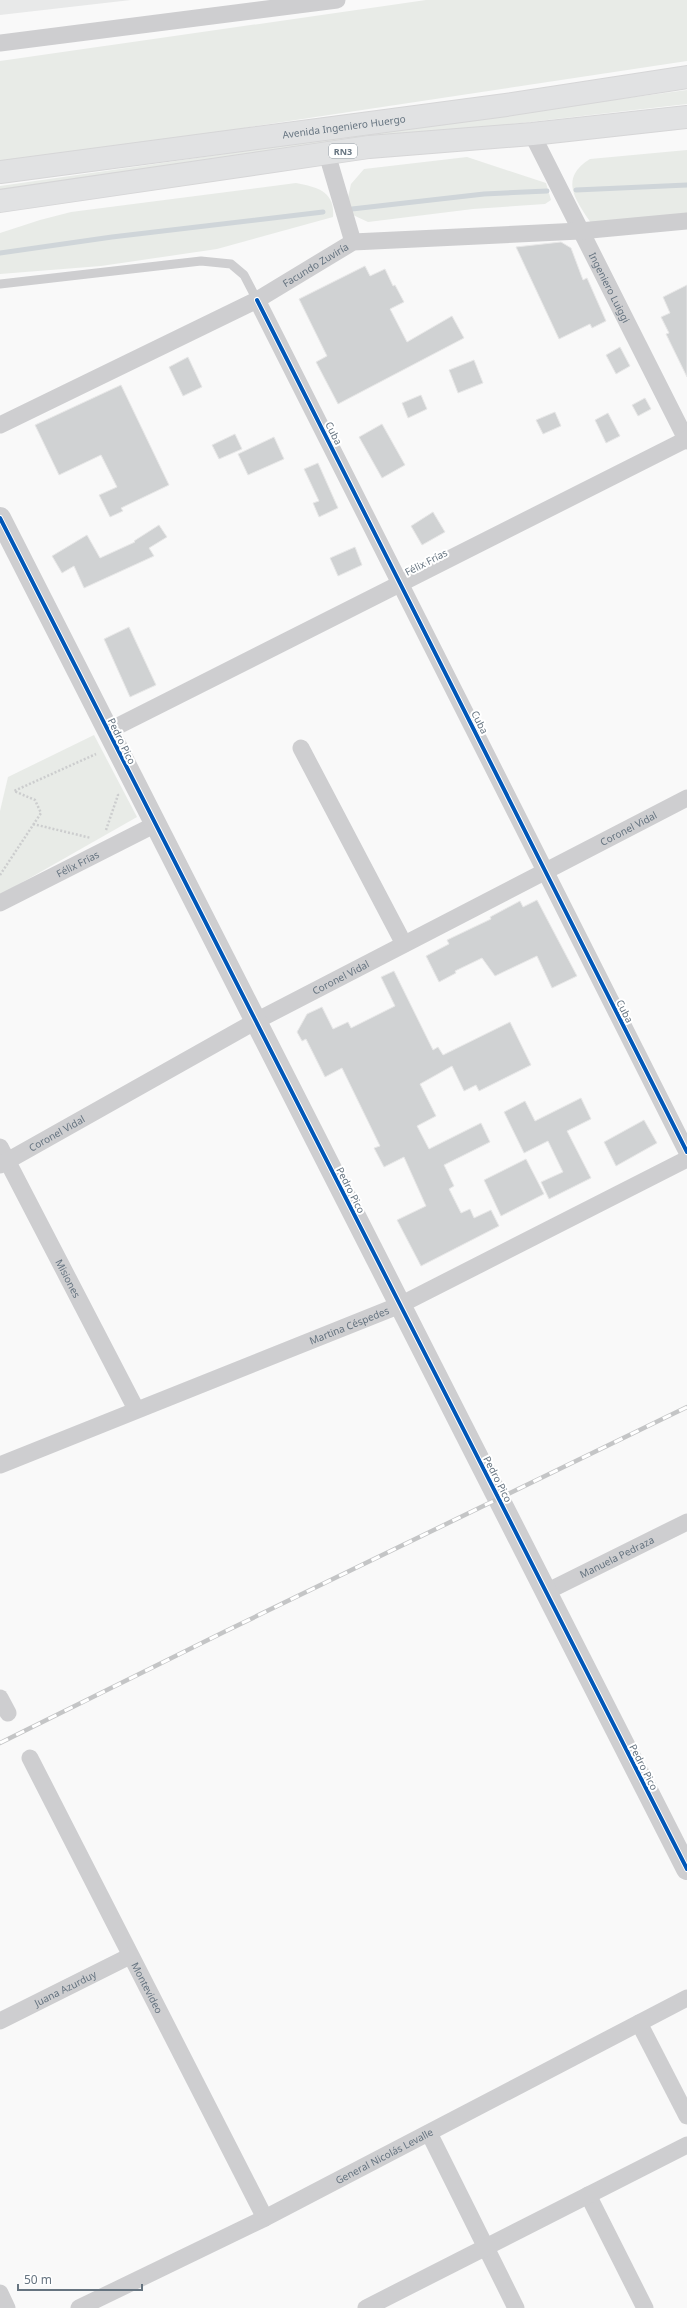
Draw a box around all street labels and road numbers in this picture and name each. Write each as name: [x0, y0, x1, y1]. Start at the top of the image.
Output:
street label: Avenida Ingeniero Huergo: [282, 111, 406, 142]
road number: RN3: [329, 144, 357, 158]
street label: Facundo Zuviría: [280, 239, 351, 290]
street label: Ingeniero Luiggi: [586, 250, 633, 325]
street label: Cuba: [322, 419, 346, 447]
street label: Félix Frías: [402, 545, 450, 579]
street label: Cuba: [468, 708, 492, 736]
street label: Pedro Pico: [105, 716, 139, 766]
street label: Coronel Vidal: [597, 808, 659, 849]
street label: Félix Frías: [54, 847, 102, 880]
street label: Coronel Vidal: [310, 957, 372, 998]
street label: Cuba: [613, 997, 637, 1025]
street label: Coronel Vidal: [26, 1112, 87, 1155]
street label: Pedro Pico: [333, 1165, 369, 1215]
street label: Misiones: [52, 1257, 84, 1300]
street label: Martina Céspedes: [307, 1303, 391, 1348]
street label: Pedro Pico: [480, 1454, 516, 1504]
street label: Manuela Pedraza: [577, 1533, 656, 1581]
street label: Pedro Pico: [626, 1742, 662, 1792]
street label: Montevideo: [128, 1960, 166, 2016]
street label: Juana Azurduy: [31, 1967, 99, 2010]
street label: General Nicolás Levalle: [333, 2124, 436, 2187]

